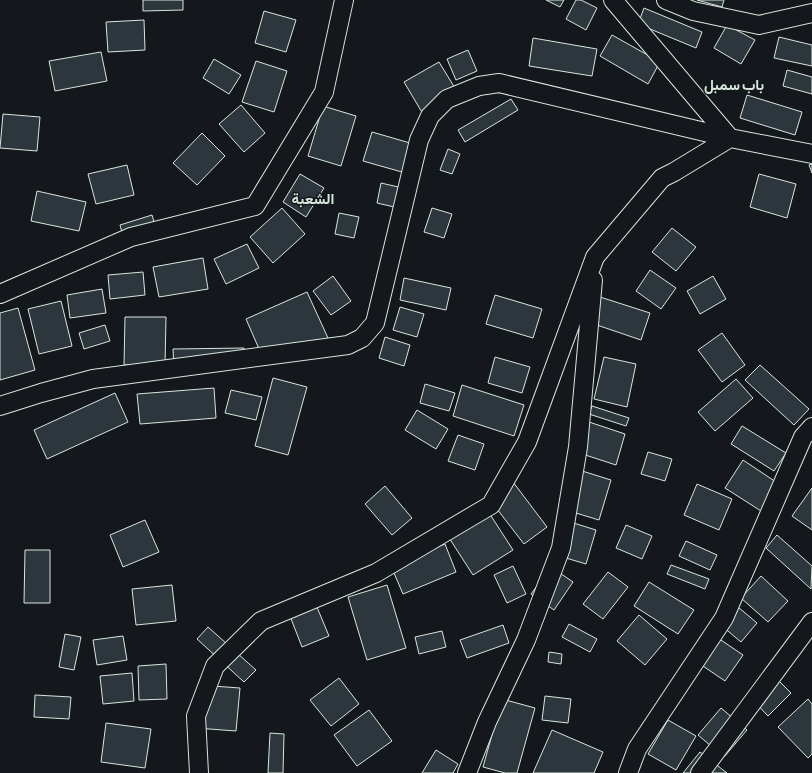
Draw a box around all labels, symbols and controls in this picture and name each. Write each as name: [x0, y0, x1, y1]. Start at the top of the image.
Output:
district label: باب سمبل: [704, 76, 764, 94]
district label: الشعبة: [292, 190, 334, 208]

